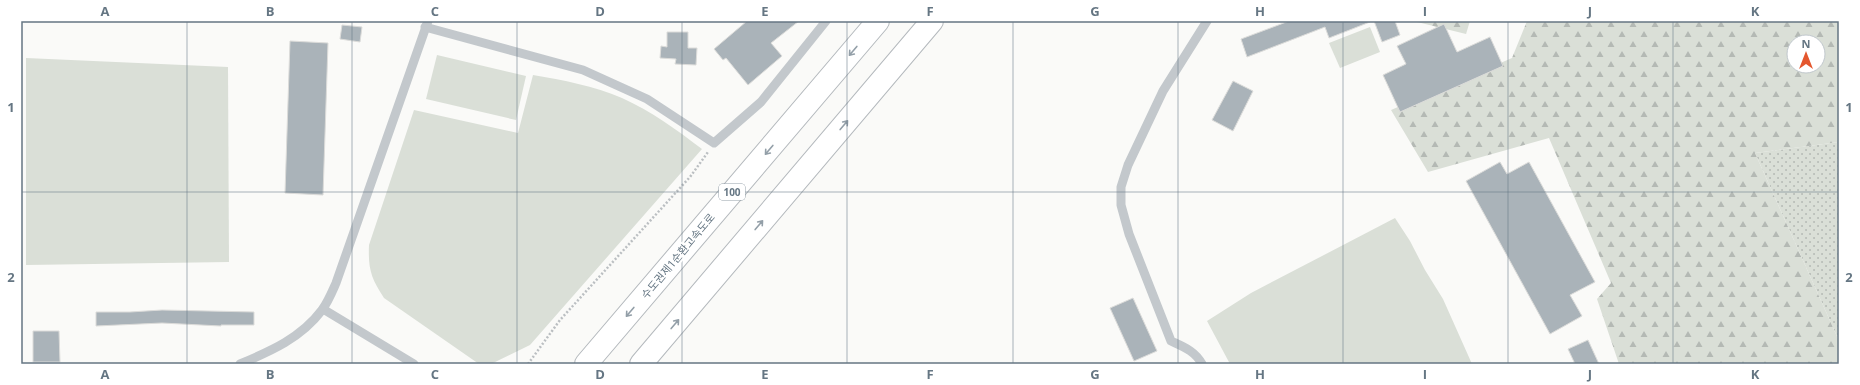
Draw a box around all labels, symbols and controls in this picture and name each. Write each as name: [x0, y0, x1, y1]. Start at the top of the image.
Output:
text: A: [101, 2, 110, 20]
text: B: [266, 2, 275, 20]
text: C: [431, 2, 439, 20]
text: D: [595, 2, 605, 20]
text: E: [761, 2, 769, 20]
text: F: [926, 2, 934, 20]
text: G: [1090, 2, 1100, 20]
text: H: [1255, 2, 1265, 20]
text: I: [1423, 2, 1427, 20]
text: J: [1587, 2, 1592, 20]
text: K: [1751, 2, 1760, 20]
north arrow: [1786, 34, 1826, 74]
text: N: [1802, 36, 1810, 51]
one-way arrow: [849, 45, 858, 55]
text: 1: [7, 98, 15, 116]
text: 1: [1845, 98, 1853, 116]
one-way arrow: [839, 120, 848, 131]
one-way arrow: [764, 144, 773, 155]
road number: 100: [719, 184, 745, 200]
street label: 수도권제1순환고속도로: [637, 210, 718, 302]
one-way arrow: [755, 219, 764, 230]
text: 2: [7, 268, 15, 286]
text: 2: [1845, 268, 1853, 286]
one-way arrow: [625, 307, 634, 318]
one-way arrow: [671, 318, 680, 329]
text: A: [101, 365, 110, 383]
text: B: [266, 365, 275, 383]
text: C: [431, 365, 439, 383]
text: D: [595, 365, 605, 383]
text: E: [761, 365, 769, 383]
text: F: [926, 365, 934, 383]
text: G: [1090, 365, 1100, 383]
text: H: [1255, 365, 1265, 383]
text: I: [1423, 365, 1427, 383]
text: J: [1587, 365, 1592, 383]
text: K: [1751, 365, 1760, 383]

